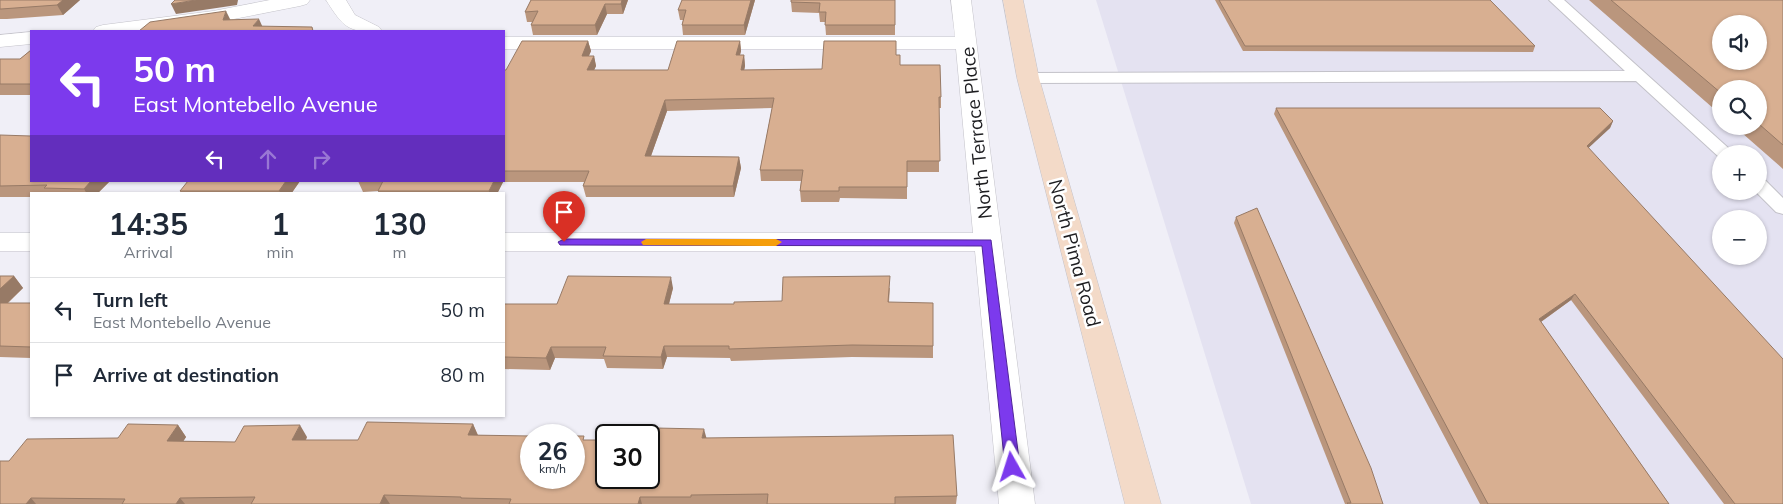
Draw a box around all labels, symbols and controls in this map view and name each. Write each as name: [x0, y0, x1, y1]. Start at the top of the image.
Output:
map controls: [1712, 15, 1767, 265]
button: sound: [1712, 15, 1767, 70]
street label: North Terrace Place: [955, 46, 997, 220]
text: 50 m: [133, 47, 216, 91]
icon: left: [50, 50, 115, 115]
button: search: [1712, 80, 1767, 135]
text: East Montebello Avenue: [133, 90, 378, 118]
icon: left: [201, 145, 229, 173]
icon: ahead: [254, 145, 282, 173]
icon: right: [307, 145, 335, 173]
button: +: [1712, 145, 1767, 200]
street label: North Pima Road: [1044, 177, 1106, 329]
pin: [543, 191, 585, 242]
icon: arrive: [550, 198, 578, 226]
text: 14:35: [109, 205, 188, 243]
text: 1: [271, 205, 289, 243]
text: 130: [372, 205, 426, 243]
button: −: [1712, 210, 1767, 265]
text: Arrival: [124, 242, 173, 262]
text: min: [267, 242, 294, 262]
text: m: [392, 242, 406, 262]
text: Turn left: [93, 288, 168, 312]
icon: left: [50, 296, 78, 324]
text: 50 m: [441, 298, 485, 322]
text: East Montebello Avenue: [93, 312, 271, 332]
icon: arrive: [50, 361, 78, 389]
text: Arrive at destination: [93, 363, 279, 387]
text: 80 m: [441, 363, 485, 387]
speed limit sign: 30: [595, 424, 660, 489]
text: 26: [537, 435, 568, 466]
position arrow: [985, 440, 1037, 492]
text: km/h: [539, 461, 566, 476]

